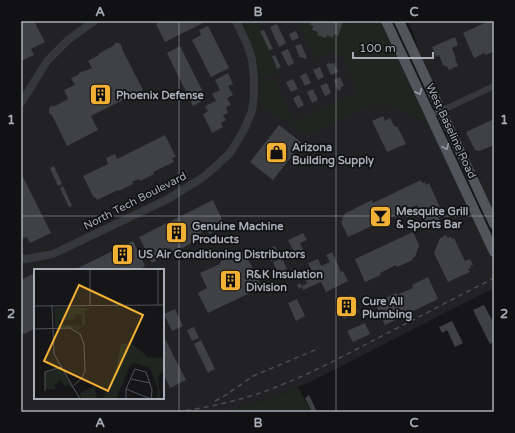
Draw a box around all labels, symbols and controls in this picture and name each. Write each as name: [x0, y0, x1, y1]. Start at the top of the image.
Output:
text: A: [95, 4, 105, 20]
text: B: [253, 4, 263, 20]
text: C: [409, 4, 419, 20]
scale bar: [353, 34, 433, 60]
text: 100 m: [359, 41, 396, 55]
street label: West Baseline Road: [423, 81, 479, 181]
building icon: Phoenix Defense: [87, 82, 113, 108]
one-way arrow: [414, 87, 422, 95]
place label: Phoenix Defense: [116, 89, 205, 102]
text: 1: [7, 112, 15, 128]
text: 1: [500, 112, 508, 128]
shop icon: Arizona Building Supply: [263, 140, 289, 166]
place label: Arizona Building Supply: [292, 141, 374, 168]
one-way arrow: [441, 143, 449, 151]
street label: North Tech Boulevard: [81, 169, 189, 233]
bar icon: Mesquite Grill & Sports Bar: [368, 204, 394, 230]
place label: Mesquite Grill & Sports Bar: [396, 205, 469, 232]
building icon: Genuine Machine Products: [163, 219, 189, 245]
place label: Genuine Machine Products: [192, 220, 284, 246]
building icon: US Air Conditioning Distributors: [110, 241, 136, 267]
place label: US Air Conditioning Distributors: [138, 248, 306, 262]
building icon: R&K Insulation Division: [218, 267, 244, 293]
place label: R&K Insulation Division: [246, 268, 323, 294]
inset map: [34, 269, 164, 399]
building icon: Cure All Plumbing: [334, 294, 360, 320]
place label: Cure All Plumbing: [362, 295, 412, 322]
text: 2: [7, 306, 15, 322]
text: 2: [500, 306, 508, 322]
text: A: [95, 415, 105, 431]
text: B: [253, 415, 263, 431]
text: C: [409, 415, 419, 431]

